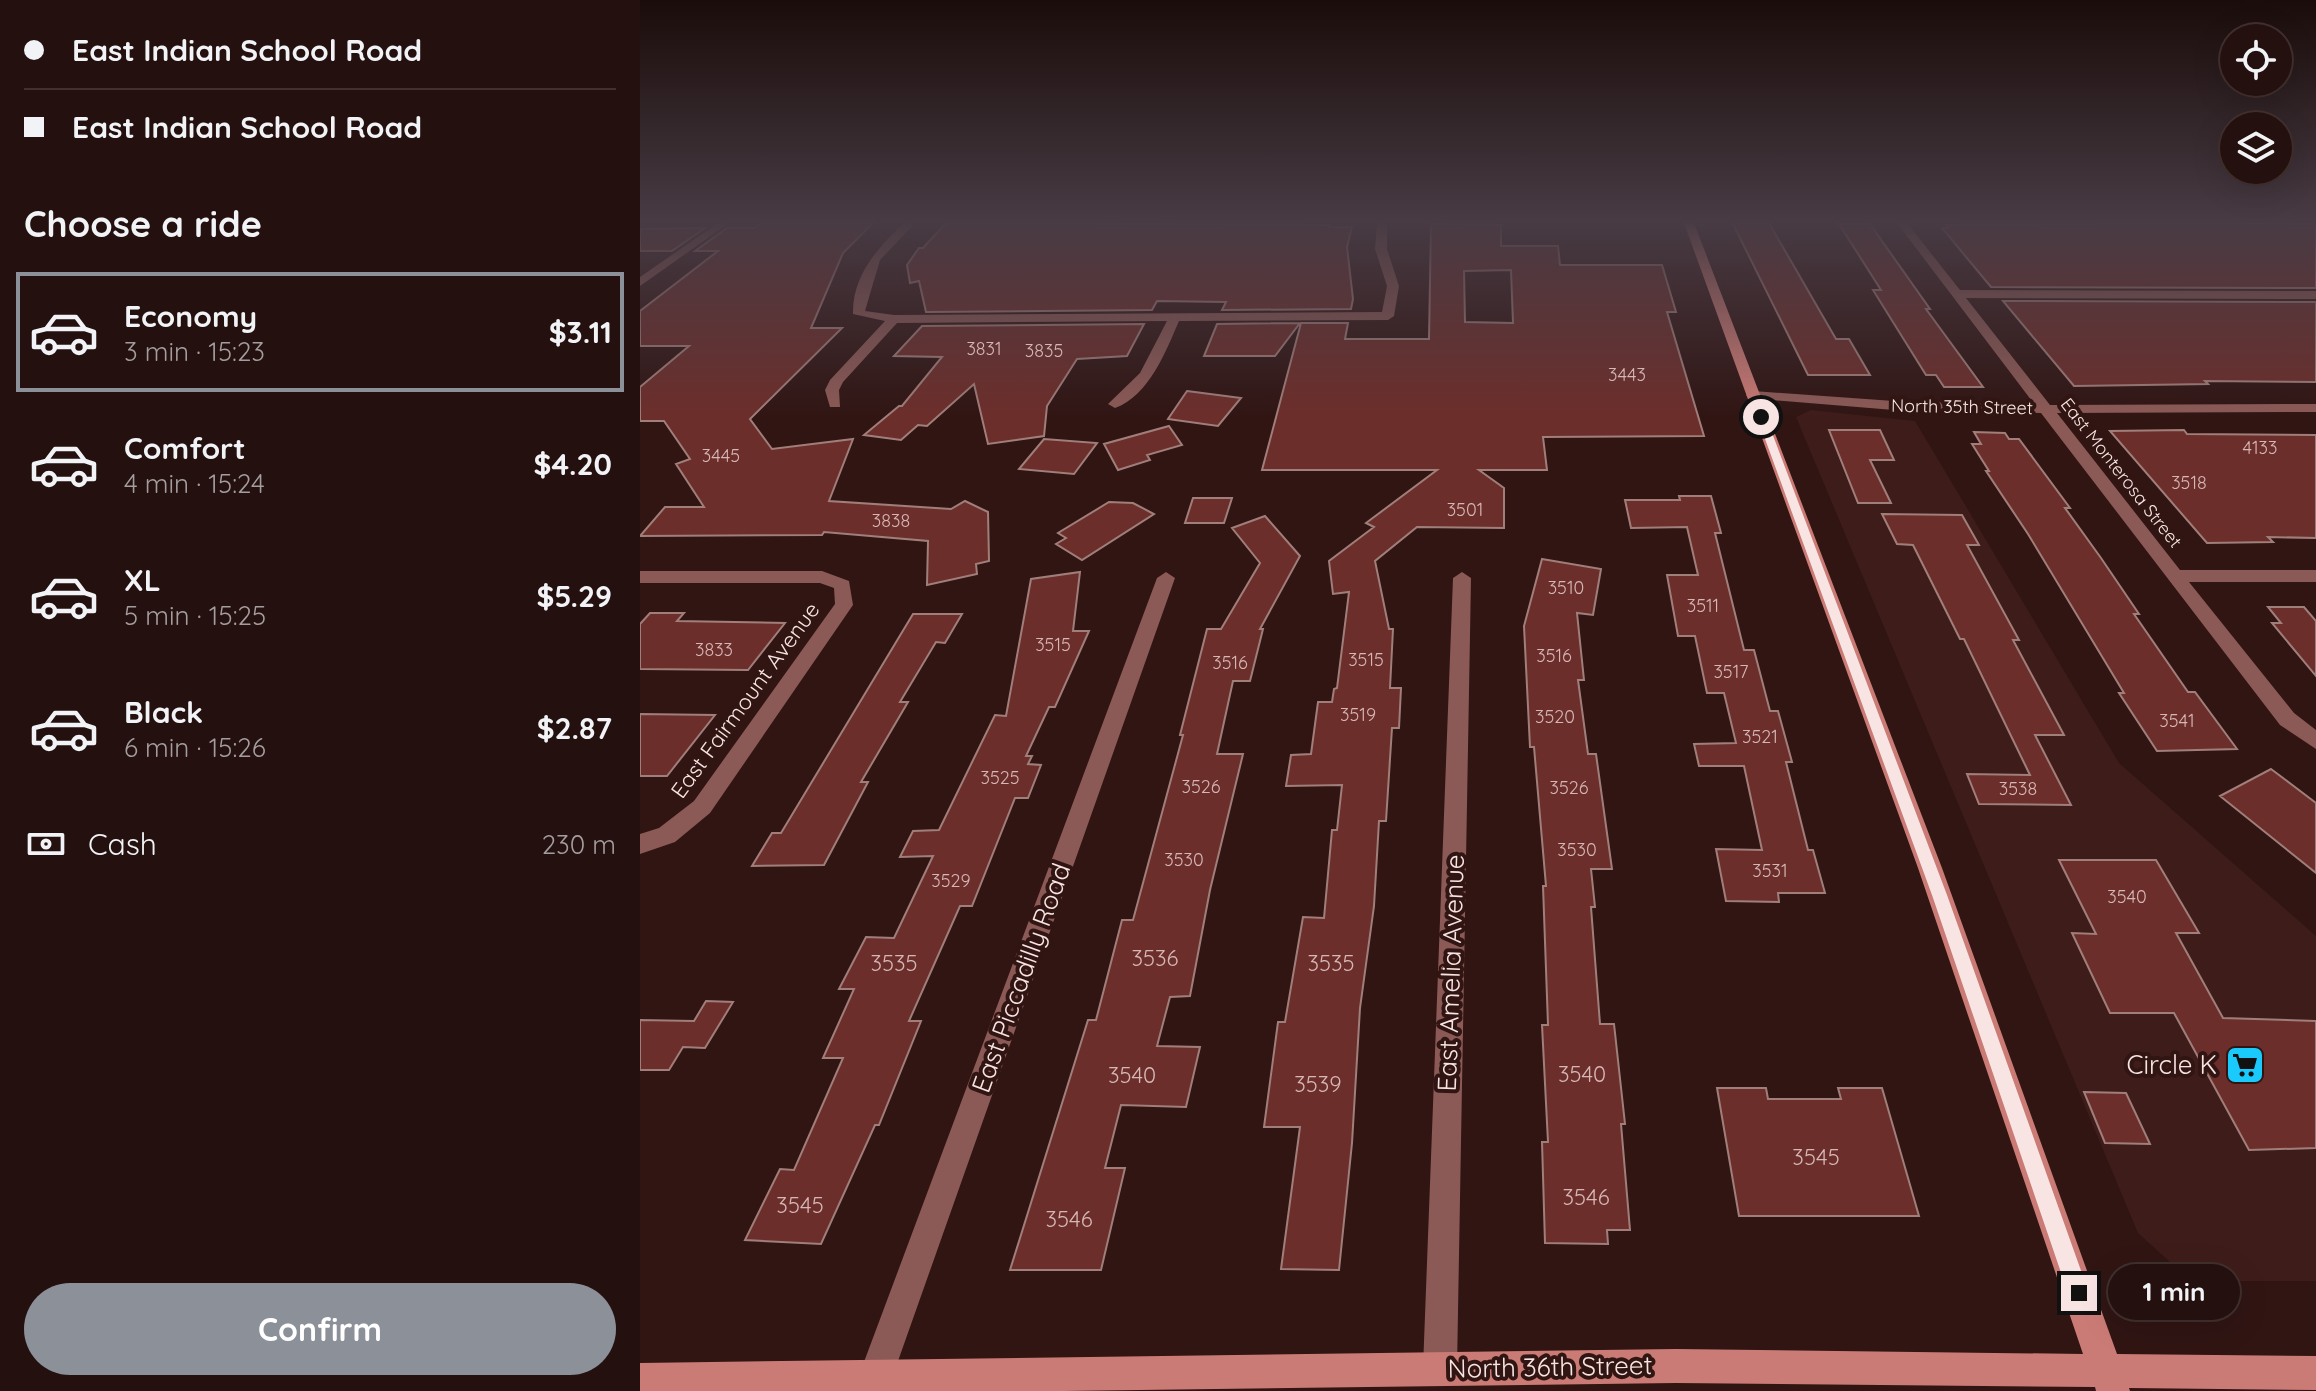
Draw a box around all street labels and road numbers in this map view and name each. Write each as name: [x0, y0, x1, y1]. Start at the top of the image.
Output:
street label: East Monterosa Street: [2056, 393, 2187, 552]
street label: North 35th Street: [1891, 394, 2033, 419]
street label: East Fairmount Avenue: [664, 597, 826, 803]
street label: East Amelia Avenue: [1430, 854, 1471, 1092]
street label: East Piccadilly Road: [964, 859, 1077, 1097]
street label: North 36th Street: [1447, 1348, 1653, 1385]

